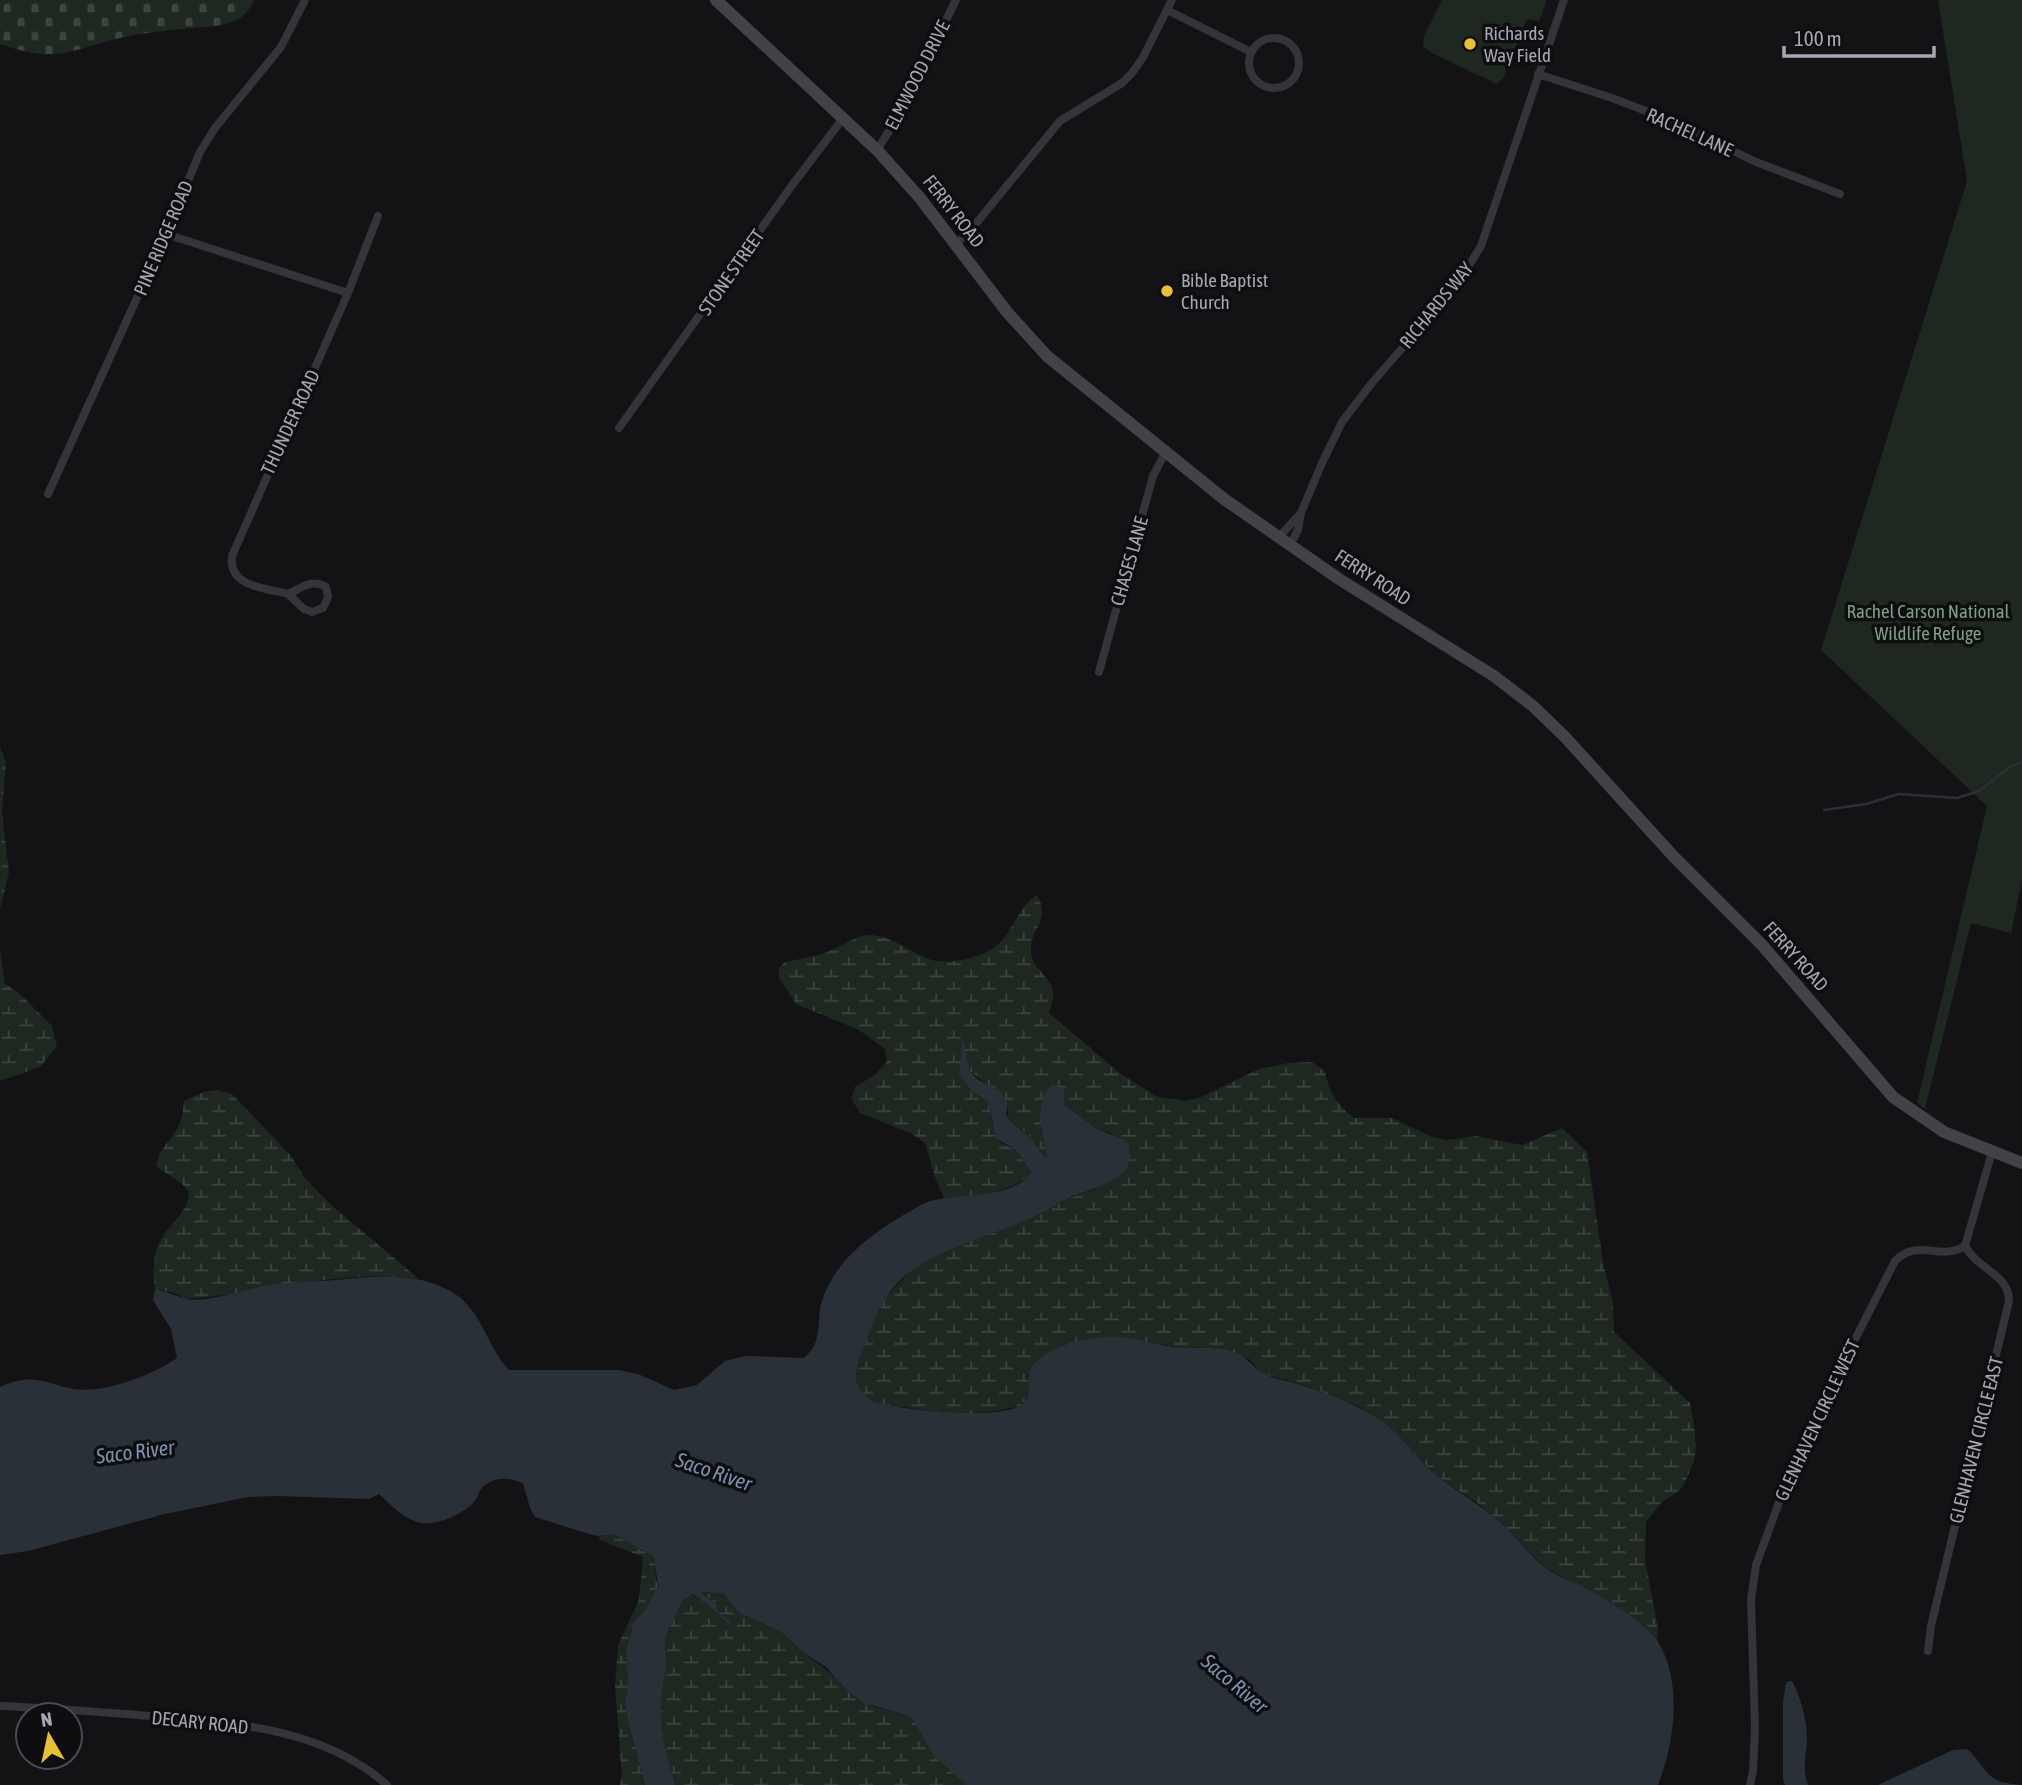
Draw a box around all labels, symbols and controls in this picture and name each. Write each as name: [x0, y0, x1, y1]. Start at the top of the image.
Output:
scale bar: [1784, 14, 1934, 58]
street label: ELMWOOD DRIVE: [880, 17, 954, 133]
place label: Richards Way Field: [1484, 22, 1551, 66]
text: 100 m: [1794, 26, 1842, 50]
marker: Richards Way Field: [1462, 36, 1478, 52]
street label: RACHEL LANE: [1643, 103, 1737, 161]
street label: FERRY ROAD: [919, 170, 989, 252]
street label: PINE RIDGE ROAD: [129, 177, 197, 299]
street label: STONE STREET: [694, 224, 769, 319]
street label: RICHARDS WAY: [1395, 257, 1478, 352]
place label: Bible Baptist Church: [1181, 269, 1268, 313]
marker: Bible Baptist Church: [1159, 283, 1175, 299]
street label: THUNDER ROAD: [256, 366, 324, 478]
street label: CHASES LANE: [1106, 514, 1152, 608]
street label: FERRY ROAD: [1331, 544, 1415, 610]
park label: Rachel Carson National Wildlife Refuge: [1846, 600, 2010, 644]
street label: FERRY ROAD: [1759, 917, 1833, 995]
street label: GLENHAVEN CIRCLE WEST: [1770, 1335, 1864, 1504]
street label: GLENHAVEN CIRCLE EAST: [1945, 1354, 2008, 1526]
water label: Saco River: [94, 1434, 176, 1468]
water label: Saco River: [672, 1447, 756, 1495]
water label: Saco River: [1196, 1648, 1273, 1718]
north arrow: [14, 1701, 84, 1771]
street label: DECARY ROAD: [150, 1706, 250, 1738]
text: N: [39, 1707, 54, 1731]

